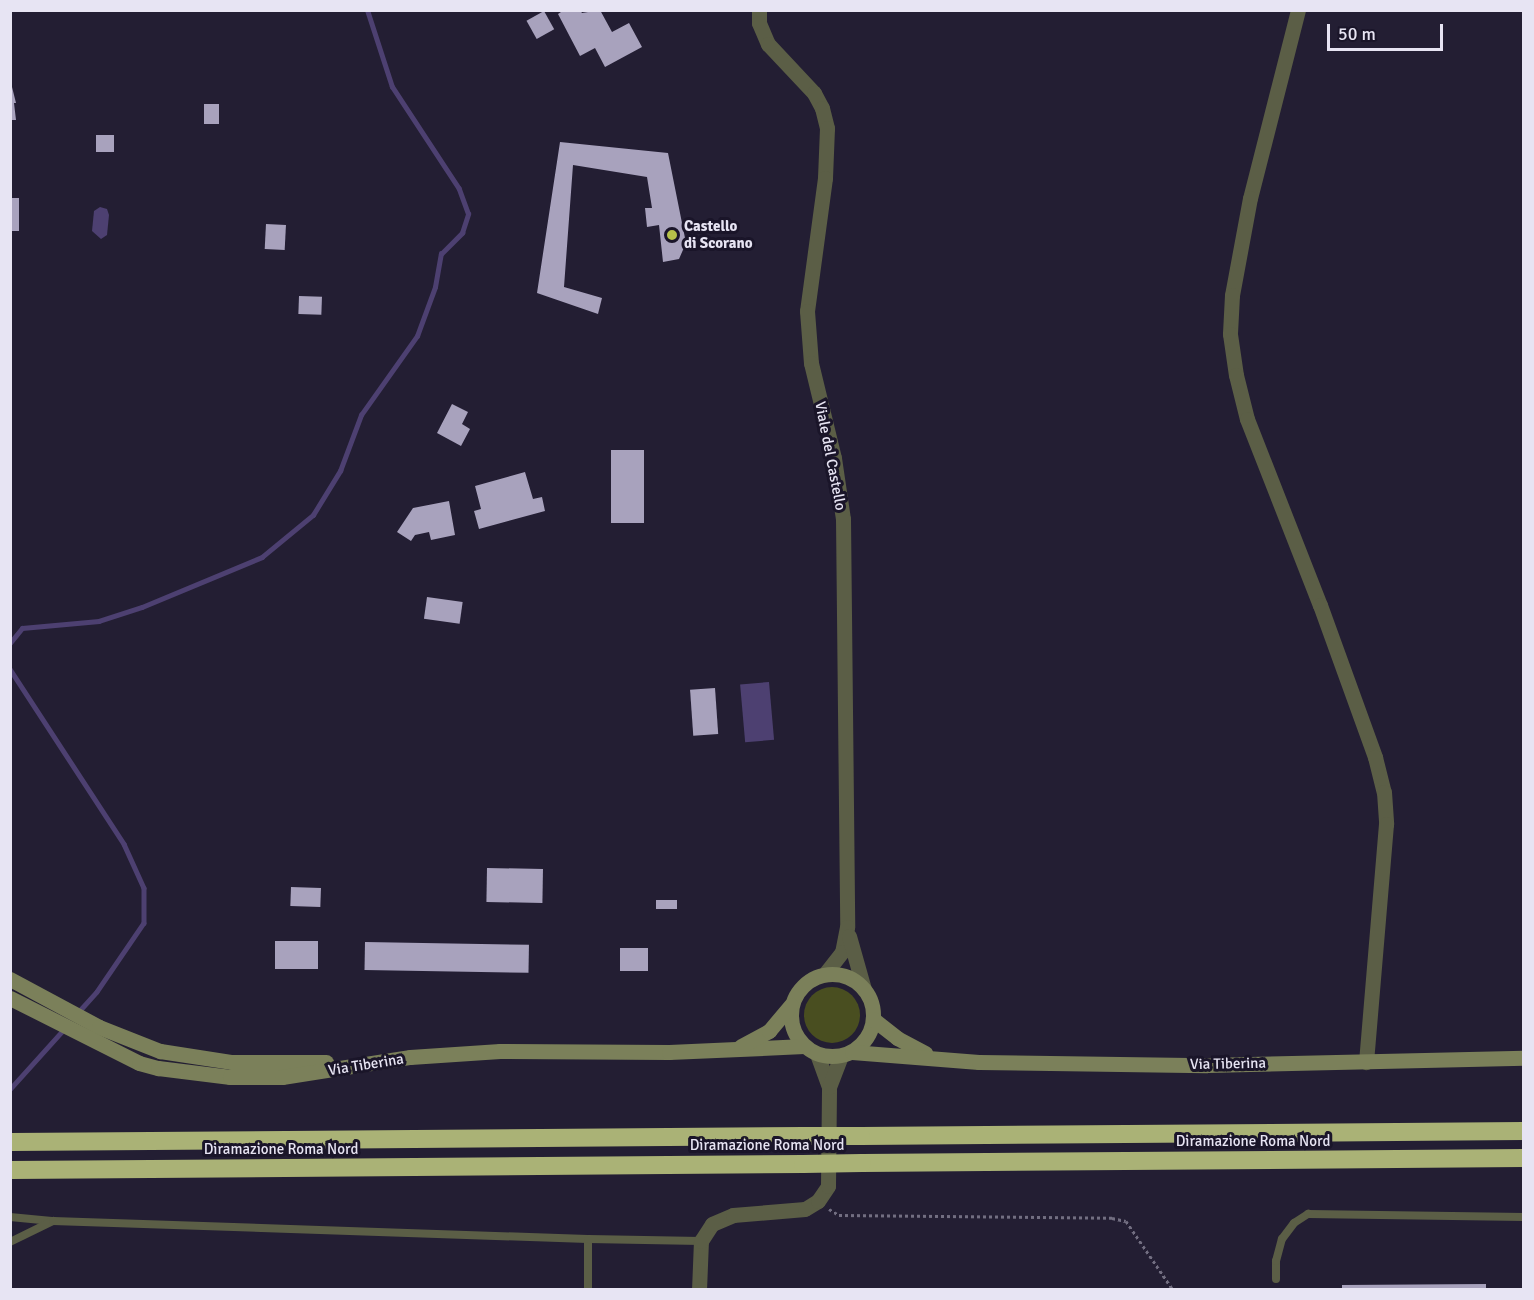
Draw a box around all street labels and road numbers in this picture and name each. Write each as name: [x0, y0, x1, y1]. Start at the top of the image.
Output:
street label: Viale del Castello: [811, 400, 849, 512]
street label: Via Tiberina: [327, 1050, 405, 1080]
street label: Via Tiberina: [1190, 1054, 1266, 1074]
street label: Diramazione Roma Nord: [1176, 1133, 1330, 1151]
street label: Diramazione Roma Nord: [690, 1137, 844, 1155]
street label: Diramazione Roma Nord: [204, 1141, 358, 1159]

